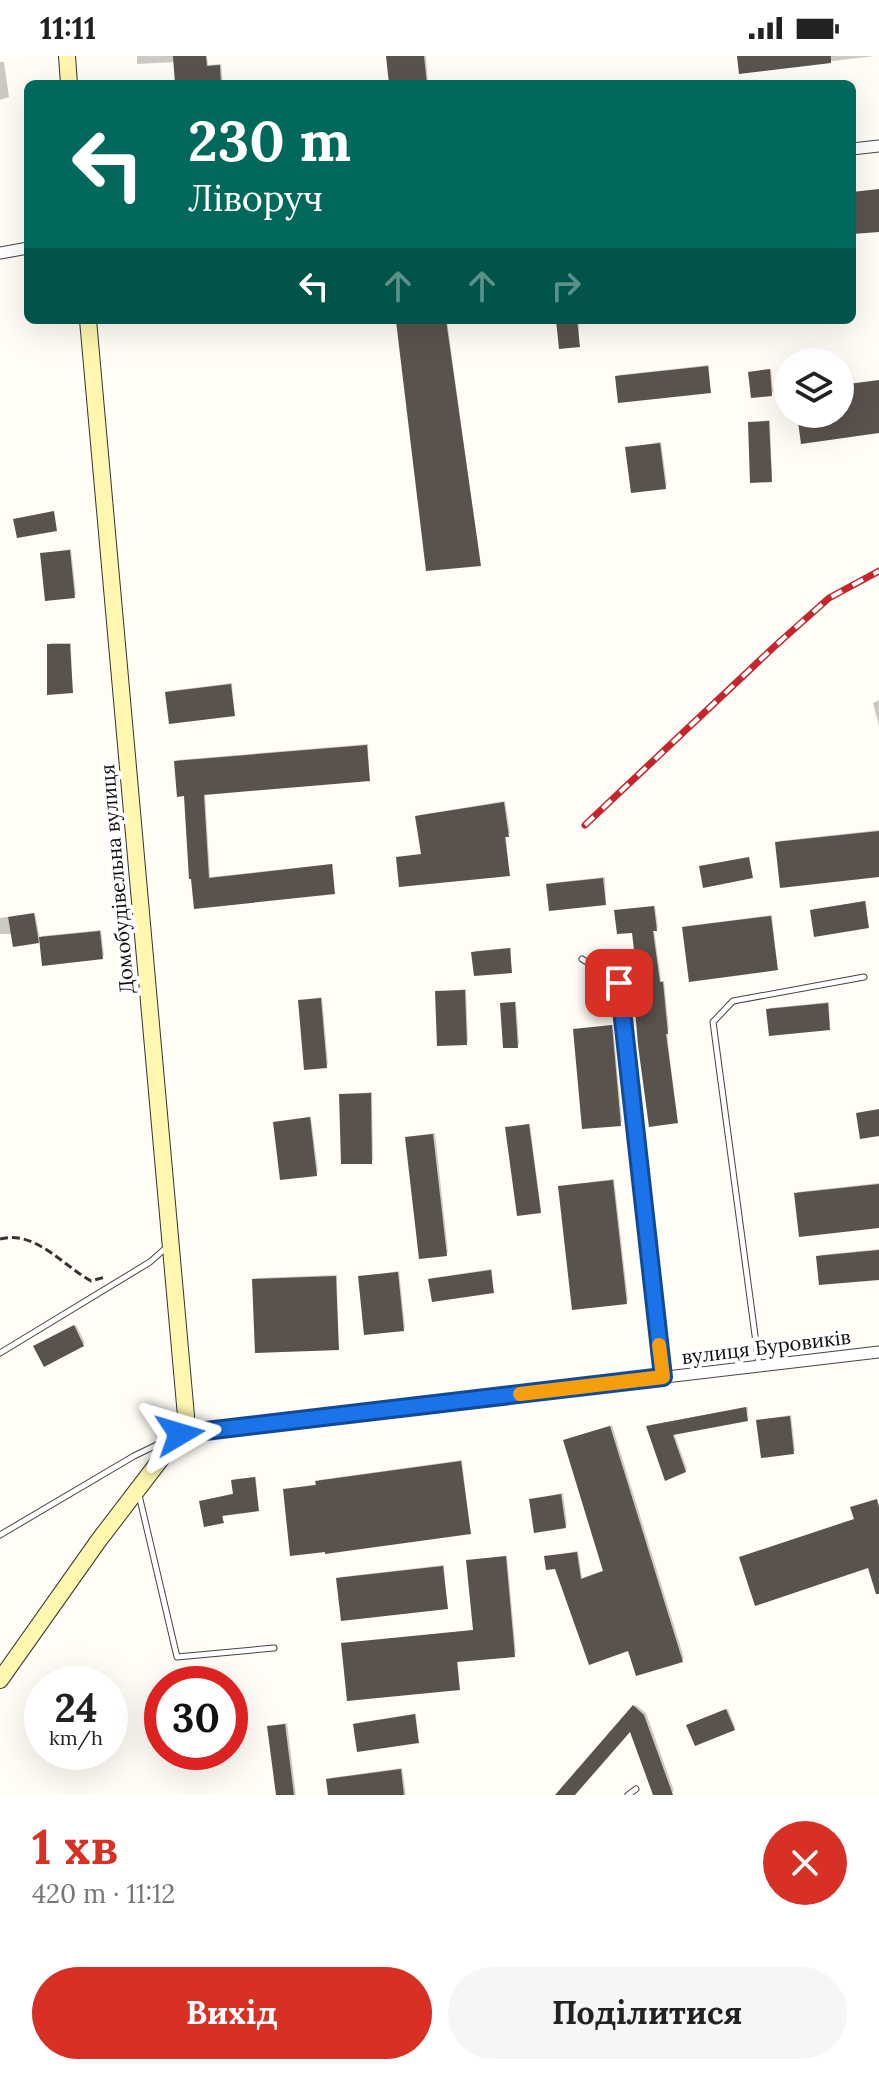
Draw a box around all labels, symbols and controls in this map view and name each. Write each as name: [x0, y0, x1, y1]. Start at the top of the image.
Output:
text: 11:11: [40, 9, 96, 47]
text: 230 m: [188, 105, 351, 176]
icon: left: [56, 112, 160, 216]
text: Ліворуч: [188, 175, 323, 221]
icon: left: [292, 264, 336, 308]
icon: ahead: [376, 264, 420, 308]
icon: ahead: [460, 264, 504, 308]
icon: right: [544, 264, 588, 308]
map controls: [774, 348, 854, 428]
button: layers: [774, 348, 854, 428]
street label: Домобудівельна вулиця: [94, 763, 139, 995]
pin: [585, 949, 653, 1017]
icon: arrive: [597, 961, 641, 1005]
street label: вулиця Буровиків: [680, 1324, 852, 1369]
position arrow: [138, 1392, 222, 1476]
speed limit sign: 30: [144, 1666, 248, 1770]
text: 24: [54, 1682, 98, 1733]
text: km/h: [49, 1725, 103, 1750]
text: 1 хв: [32, 1816, 118, 1877]
button: close: [763, 1821, 847, 1905]
text: 420 m · 11:12: [32, 1877, 175, 1910]
button: Вихід: [32, 1967, 432, 2059]
button: Поділитися: [448, 1967, 847, 2059]

